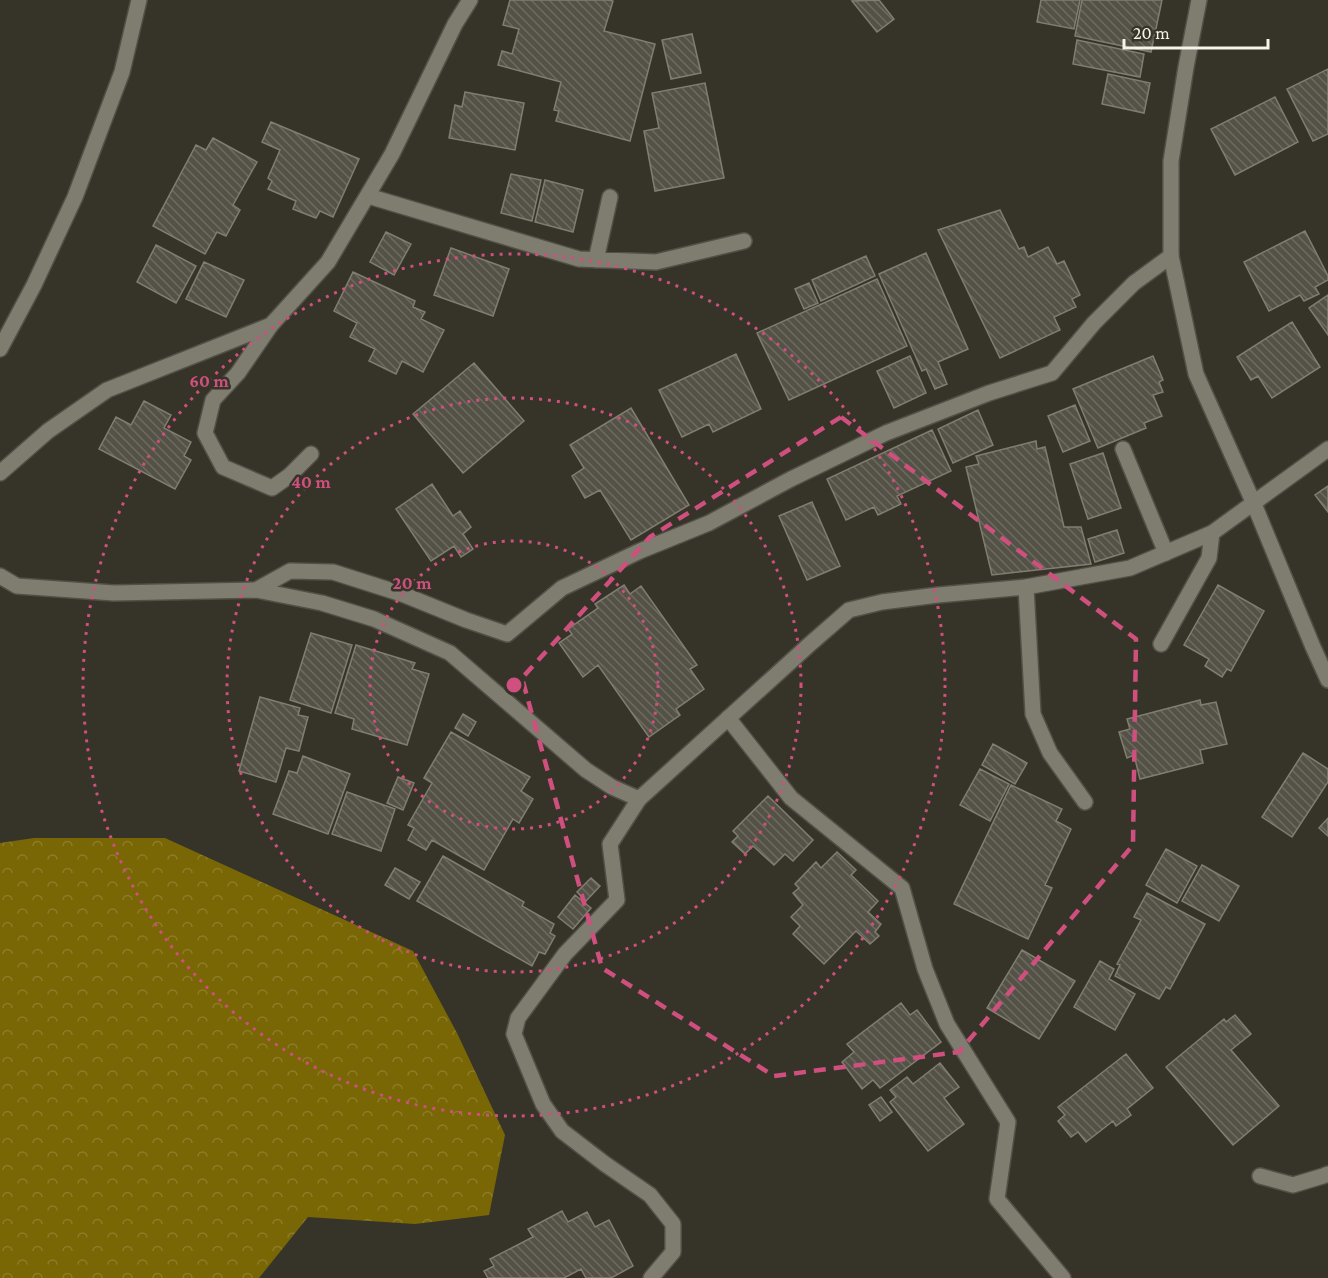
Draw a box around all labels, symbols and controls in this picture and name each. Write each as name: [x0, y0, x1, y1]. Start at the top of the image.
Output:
scale bar: [1124, 12, 1268, 50]
text: 20 m: [1133, 23, 1170, 43]
text: 60 m: [189, 371, 229, 391]
text: 40 m: [291, 472, 331, 492]
text: 20 m: [393, 573, 432, 593]
centre of rings: [504, 675, 524, 695]

